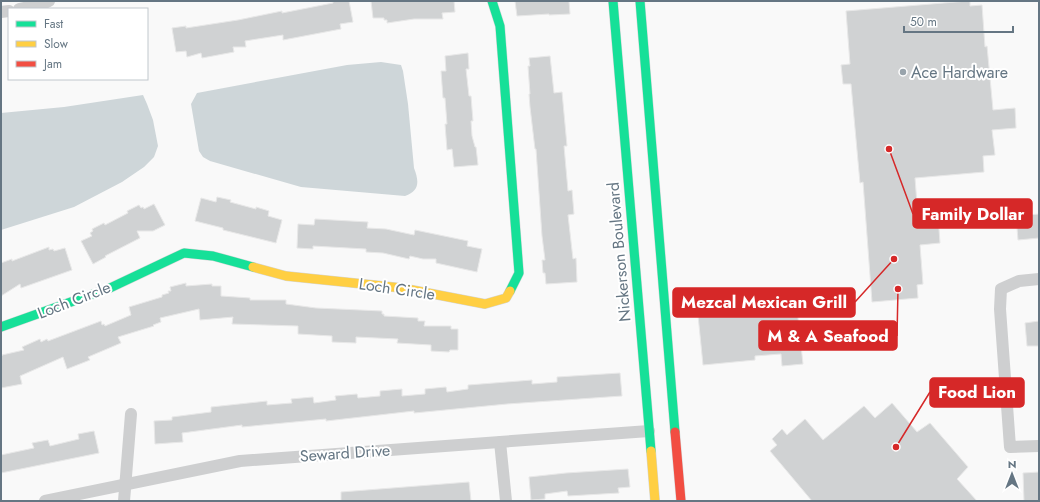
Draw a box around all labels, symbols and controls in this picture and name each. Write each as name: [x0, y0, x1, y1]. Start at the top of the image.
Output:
legend: [8, 8, 148, 80]
scale bar: [904, 8, 1013, 34]
text: 50 m: [910, 13, 937, 31]
text: Fast: [44, 15, 63, 33]
text: Slow: [44, 35, 69, 53]
text: Jam: [42, 55, 62, 73]
place label: Ace Hardware: [911, 61, 1008, 84]
marker: Ace Hardware: [898, 67, 908, 77]
street label: Nickerson Boulevard: [601, 181, 637, 323]
callout: Family Dollar: [913, 199, 1032, 228]
text: Family Dollar: [921, 202, 1025, 226]
street label: Loch Circle: [357, 272, 437, 306]
street label: Loch Circle: [34, 276, 114, 324]
callout: Mezcal Mexican Grill: [673, 288, 855, 317]
text: Mezcal Mexican Grill: [681, 290, 847, 314]
callout: M & A Seafood: [759, 321, 897, 350]
text: M & A Seafood: [767, 324, 889, 348]
callout: Food Lion: [930, 378, 1024, 407]
text: Food Lion: [938, 380, 1016, 404]
street label: Seward Drive: [299, 438, 391, 468]
north arrow: [992, 454, 1032, 494]
text: N: [1008, 456, 1016, 472]

